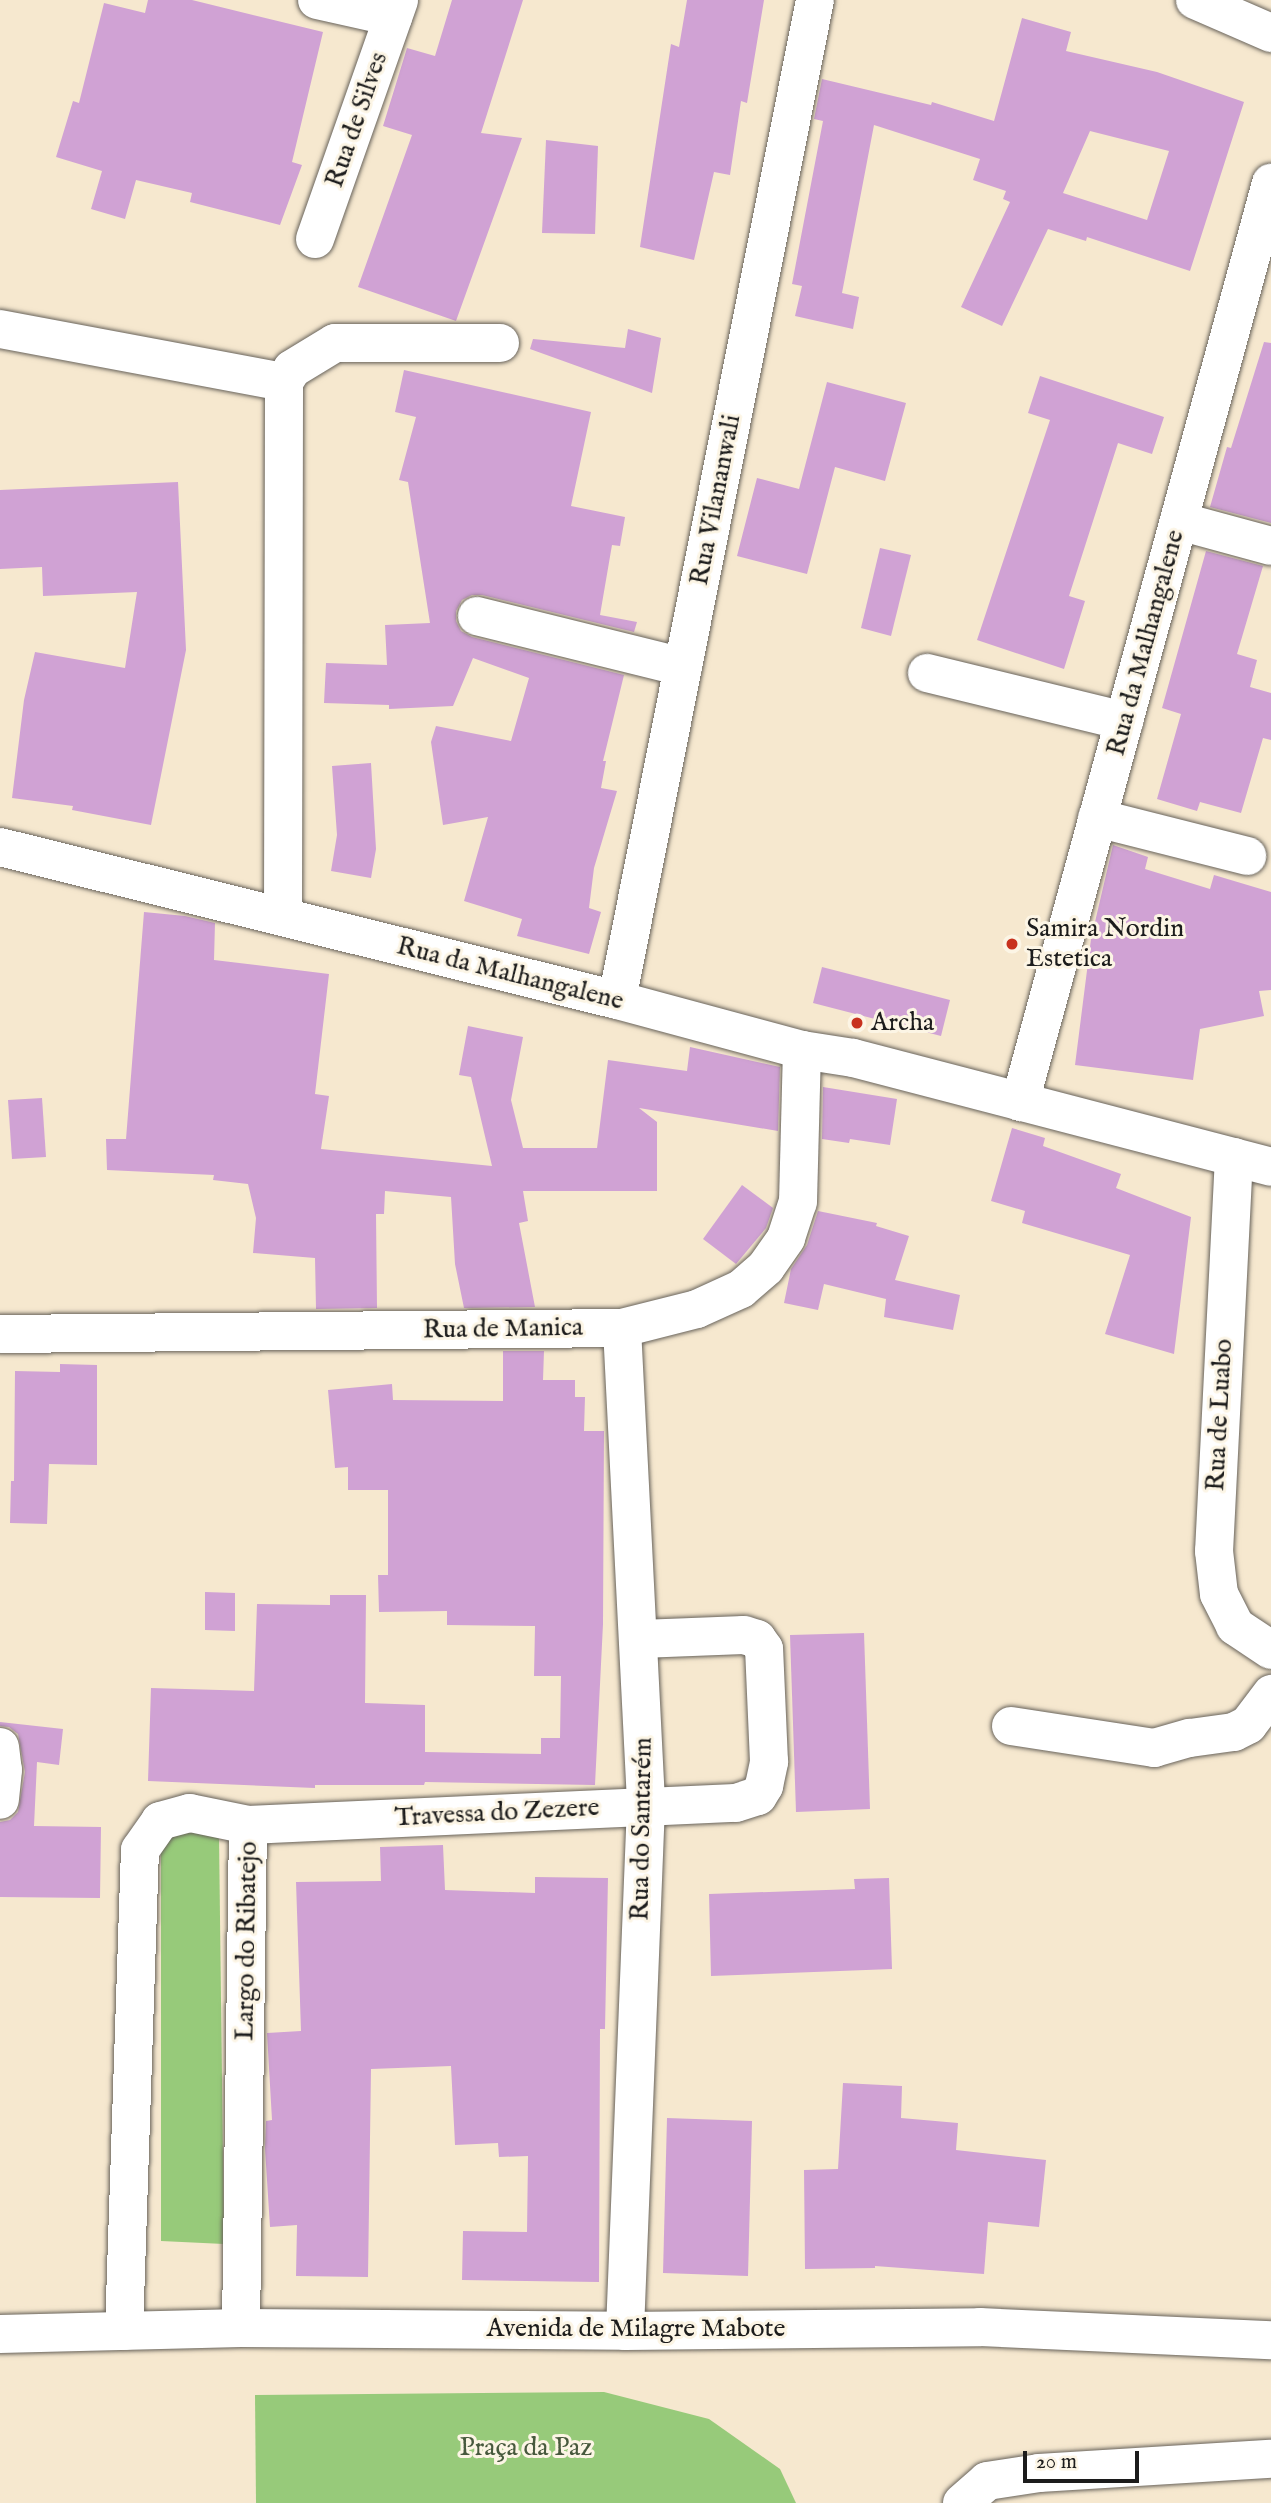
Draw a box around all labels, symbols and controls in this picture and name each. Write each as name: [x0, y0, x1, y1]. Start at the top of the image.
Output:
street label: Rua de Silves: [319, 48, 395, 192]
street label: Rua Vilananwali: [684, 412, 748, 588]
street label: Rua da Malhangalene: [1101, 527, 1191, 759]
place label: Samira Nordin Estetica: [1026, 913, 1184, 974]
street label: Rua da Malhangalene: [393, 931, 627, 1017]
marker: Samira Nordin Estetica: [1004, 936, 1020, 952]
place label: Archa: [871, 1007, 934, 1039]
marker: Archa: [849, 1015, 865, 1031]
street label: Rua de Manica: [423, 1312, 583, 1346]
street label: Rua de Luabo: [1200, 1338, 1240, 1492]
street label: Rua do Santarém: [625, 1737, 659, 1921]
street label: Travessa do Zezere: [394, 1792, 600, 1834]
street label: Largo do Ribatejo: [230, 1841, 264, 2041]
street label: Avenida de Milagre Mabote: [487, 2313, 785, 2345]
park label: Praça da Paz: [460, 2432, 592, 2464]
scale bar: [1026, 2436, 1142, 2480]
text: 20 m: [1036, 2449, 1077, 2476]

